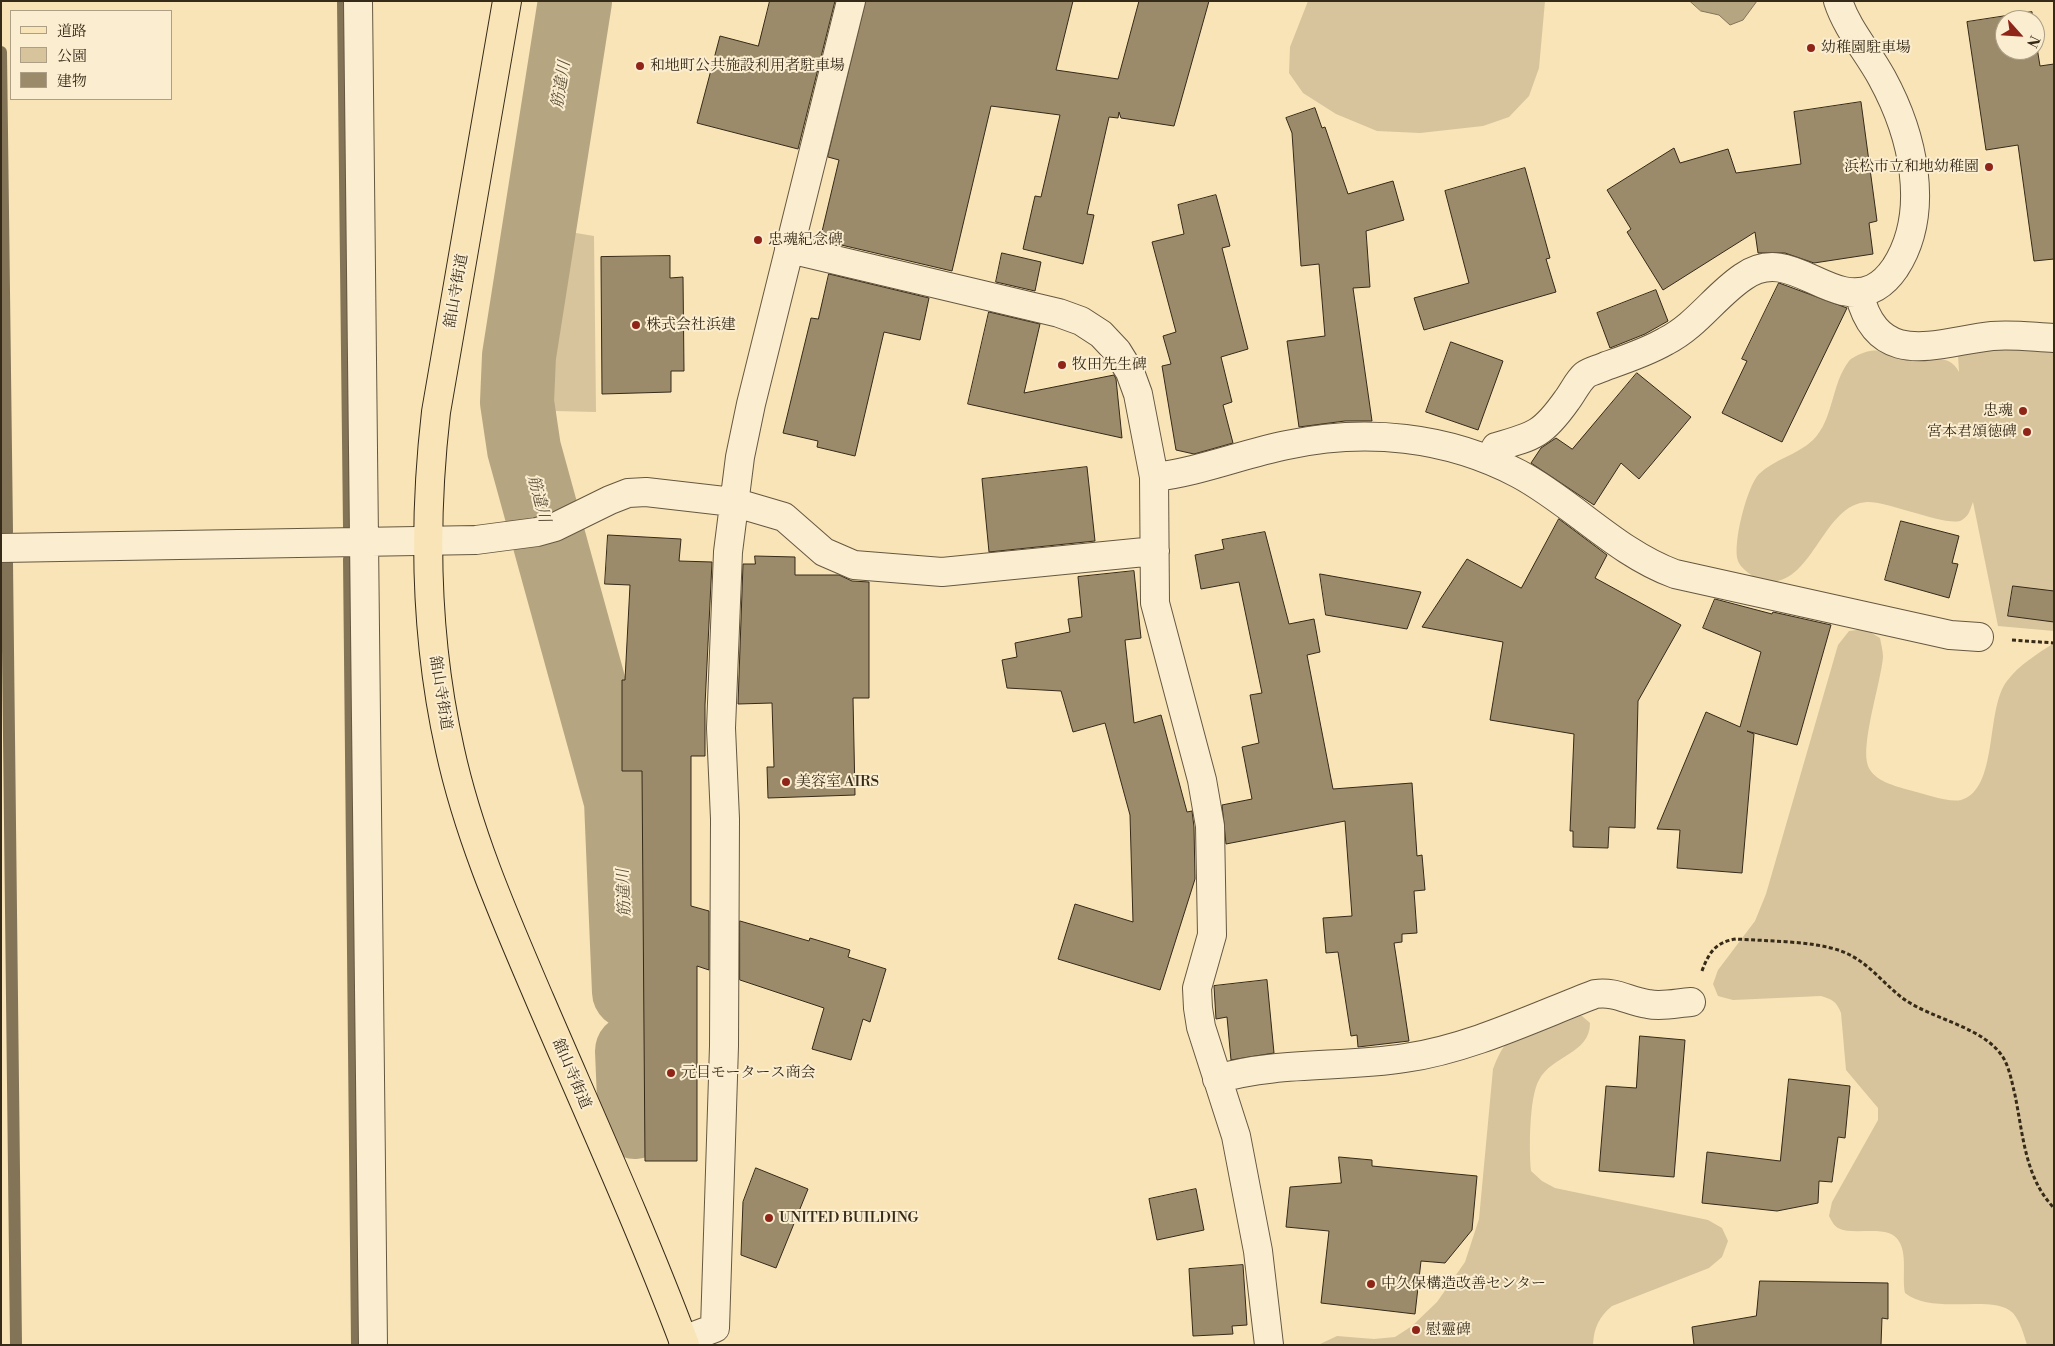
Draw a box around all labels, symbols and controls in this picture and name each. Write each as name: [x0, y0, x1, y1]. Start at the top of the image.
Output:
legend: [10, 10, 172, 100]
north arrow: [1995, 10, 2045, 60]
text: 道路: [57, 22, 87, 41]
text: N: [2022, 32, 2043, 50]
place label: 幼稚園駐車場: [1821, 39, 1911, 57]
marker: 幼稚園駐車場: [1805, 42, 1817, 54]
text: 公園: [57, 47, 87, 66]
place label: 和地町公共施設利用者駐車場: [650, 57, 845, 75]
water label: 筋違川: [549, 60, 575, 110]
marker: 和地町公共施設利用者駐車場: [634, 60, 646, 72]
text: 建物: [57, 72, 87, 91]
place label: 浜松市立和地幼稚園: [1844, 158, 1979, 176]
marker: 浜松市立和地幼稚園: [1983, 161, 1995, 173]
place label: 忠魂紀念碑: [768, 231, 843, 249]
marker: 忠魂紀念碑: [752, 234, 764, 246]
street label: 舘山寺街道: [442, 253, 472, 329]
place label: 株式会社浜建: [646, 316, 736, 334]
marker: 株式会社浜建: [630, 319, 642, 331]
place label: 牧田先生碑: [1072, 356, 1147, 374]
marker: 牧田先生碑: [1056, 359, 1068, 371]
place label: 忠魂: [1983, 402, 2013, 420]
marker: 忠魂: [2017, 405, 2029, 417]
place label: 宮本君頌徳碑: [1927, 423, 2017, 441]
marker: 宮本君頌徳碑: [2021, 426, 2033, 438]
water label: 筋違川: [523, 473, 553, 525]
street label: 舘山寺街道: [425, 655, 455, 731]
place label: 美容室 AIRS: [796, 773, 879, 791]
marker: 美容室 AIRS: [780, 776, 792, 788]
water label: 筋違川: [614, 869, 636, 917]
street label: 舘山寺街道: [548, 1036, 594, 1112]
place label: 元目モータース商会: [681, 1064, 815, 1082]
marker: 元目モータース商会: [665, 1067, 677, 1079]
place label: UNITED BUILDING: [779, 1209, 919, 1227]
marker: UNITED BUILDING: [763, 1212, 775, 1224]
place label: 中久保構造改善センター: [1381, 1275, 1546, 1293]
marker: 中久保構造改善センター: [1365, 1278, 1377, 1290]
place label: 慰靈碑: [1426, 1321, 1471, 1339]
marker: 慰靈碑: [1410, 1324, 1422, 1336]

